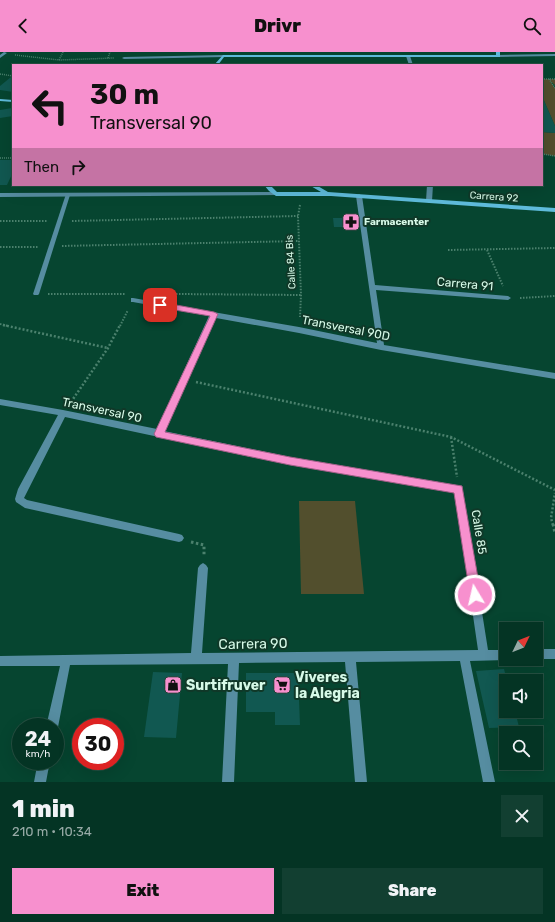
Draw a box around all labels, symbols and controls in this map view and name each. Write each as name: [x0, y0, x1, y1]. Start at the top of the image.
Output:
icon: back: [12, 15, 34, 37]
text: Drivr: [254, 15, 301, 37]
icon: search: [521, 15, 543, 37]
text: 30 m: [90, 78, 159, 111]
icon: left: [24, 80, 76, 132]
text: Transversal 90: [90, 112, 212, 134]
icon: right: [67, 156, 89, 178]
text: Then: [24, 158, 59, 176]
street label: Carrera 92: [469, 189, 519, 205]
pharmacy icon: Farmacenter: [341, 212, 361, 232]
place label: Farmacenter: [364, 216, 429, 228]
street label: Calle 84 Bis: [284, 235, 298, 289]
street label: Carrera 91: [436, 275, 494, 293]
pin: [143, 288, 177, 322]
icon: arrive: [149, 294, 171, 316]
street label: Transversal 90D: [301, 313, 391, 343]
street label: Transversal 90: [61, 395, 143, 425]
street label: Calle 85: [469, 509, 489, 555]
position arrow: [454, 574, 496, 616]
north arrow: [499, 622, 543, 666]
map controls: [499, 622, 543, 770]
street label: Carrera 90: [218, 635, 288, 653]
place label: Viveres la Alegria: [295, 669, 360, 702]
button: sound: [499, 674, 543, 718]
shop icon: Surtifruver: [163, 675, 183, 695]
supermarket icon: Viveres la Alegria: [272, 675, 292, 695]
place label: Surtifruver: [186, 677, 266, 694]
speed limit sign: 30: [72, 718, 124, 770]
button: search: [499, 726, 543, 770]
text: 24: [25, 727, 51, 751]
text: km/h: [26, 748, 50, 760]
text: 1 min: [12, 795, 75, 823]
button: close: [501, 795, 543, 837]
text: 210 m · 10:34: [12, 824, 92, 839]
button: Exit: [12, 868, 274, 914]
button: Share: [282, 868, 543, 914]

